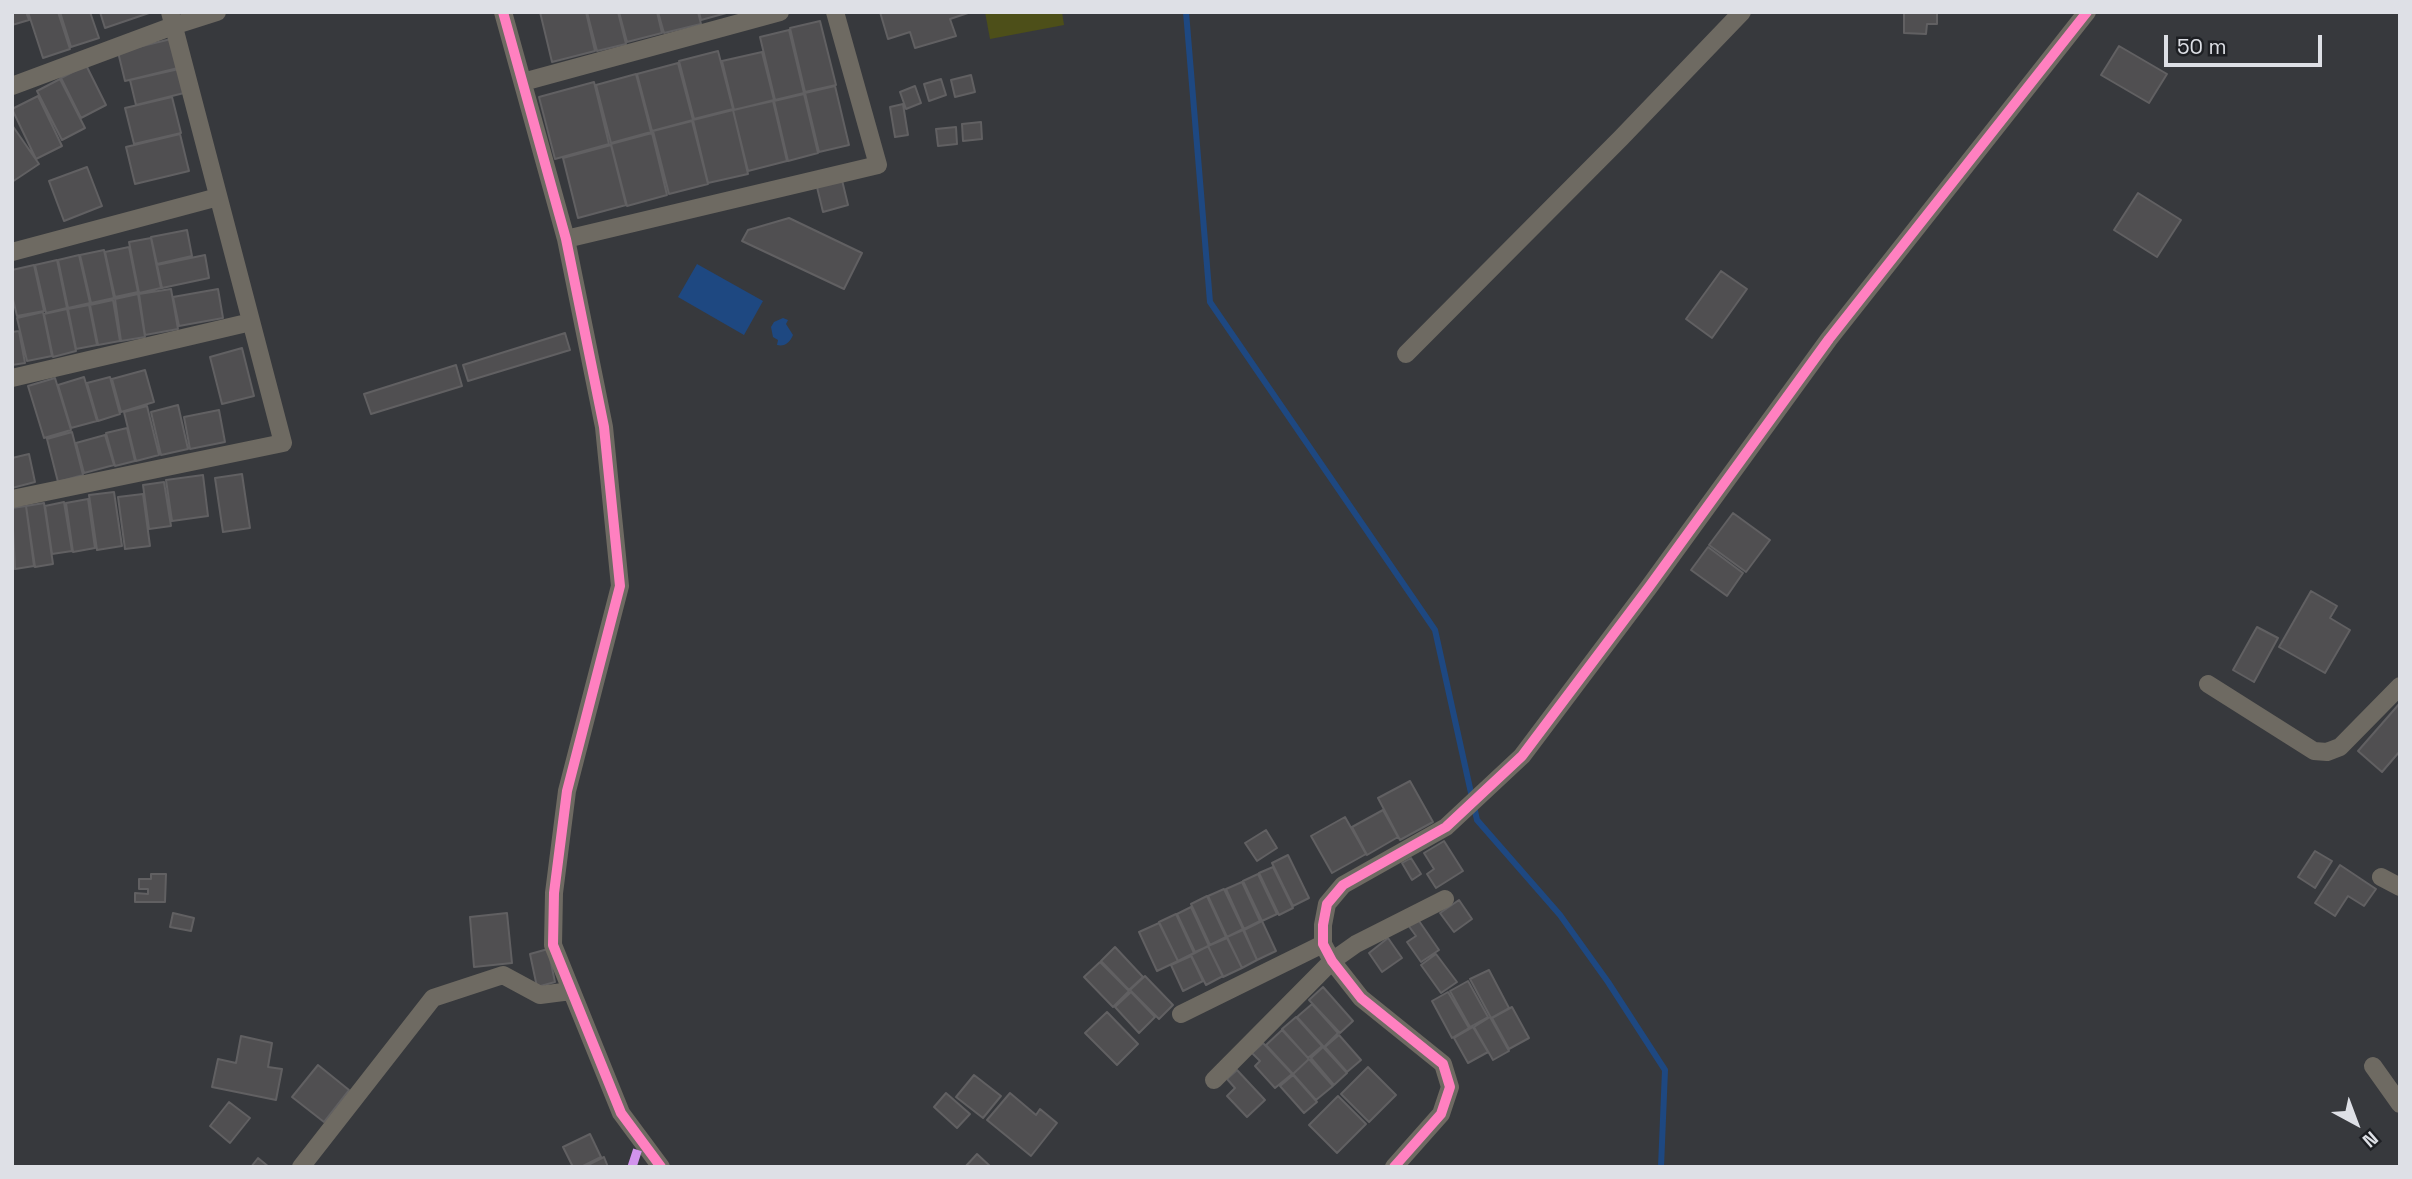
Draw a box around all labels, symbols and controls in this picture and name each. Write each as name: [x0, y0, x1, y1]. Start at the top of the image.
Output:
scale bar: [2167, 21, 2324, 65]
text: 50 m: [2177, 33, 2227, 60]
north arrow: [2321, 1088, 2391, 1158]
text: N: [2357, 1126, 2383, 1153]

